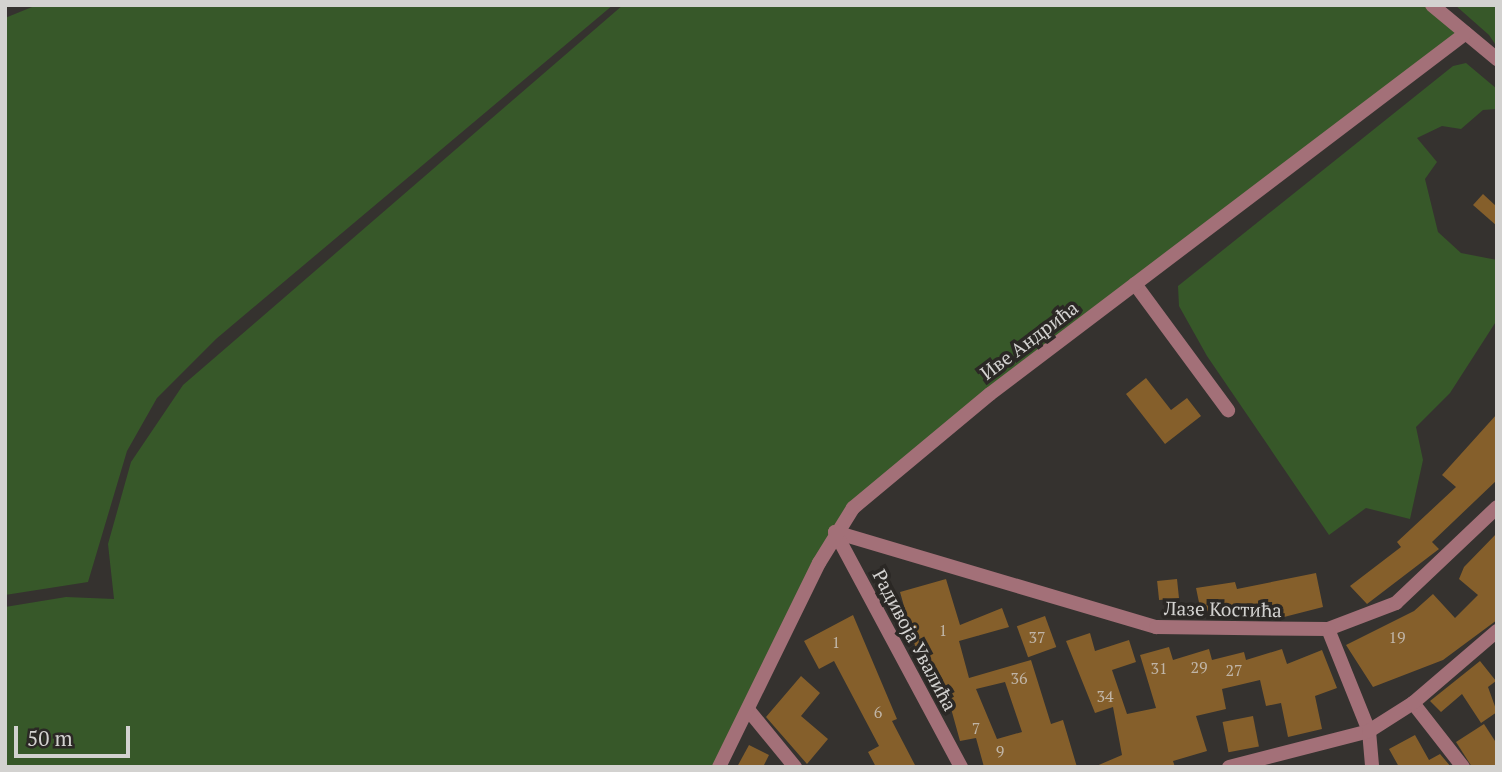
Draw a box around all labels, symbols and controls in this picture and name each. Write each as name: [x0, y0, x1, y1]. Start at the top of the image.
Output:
street label: Иве Андрића: [975, 296, 1083, 384]
street label: Радивоја Увалића: [868, 565, 962, 715]
street label: Лазе Костића: [1164, 597, 1282, 621]
house number: 1: [939, 620, 947, 640]
house number: 37: [1028, 627, 1046, 647]
house number: 19: [1388, 627, 1406, 647]
house number: 1: [832, 632, 840, 652]
house number: 29: [1190, 657, 1208, 677]
house number: 31: [1150, 658, 1168, 678]
house number: 27: [1225, 660, 1243, 680]
house number: 36: [1010, 668, 1028, 688]
house number: 34: [1096, 686, 1114, 706]
house number: 6: [874, 702, 882, 722]
scale bar: [18, 712, 133, 756]
house number: 7: [972, 718, 980, 738]
text: 50 m: [27, 724, 73, 752]
house number: 9: [996, 741, 1004, 761]

